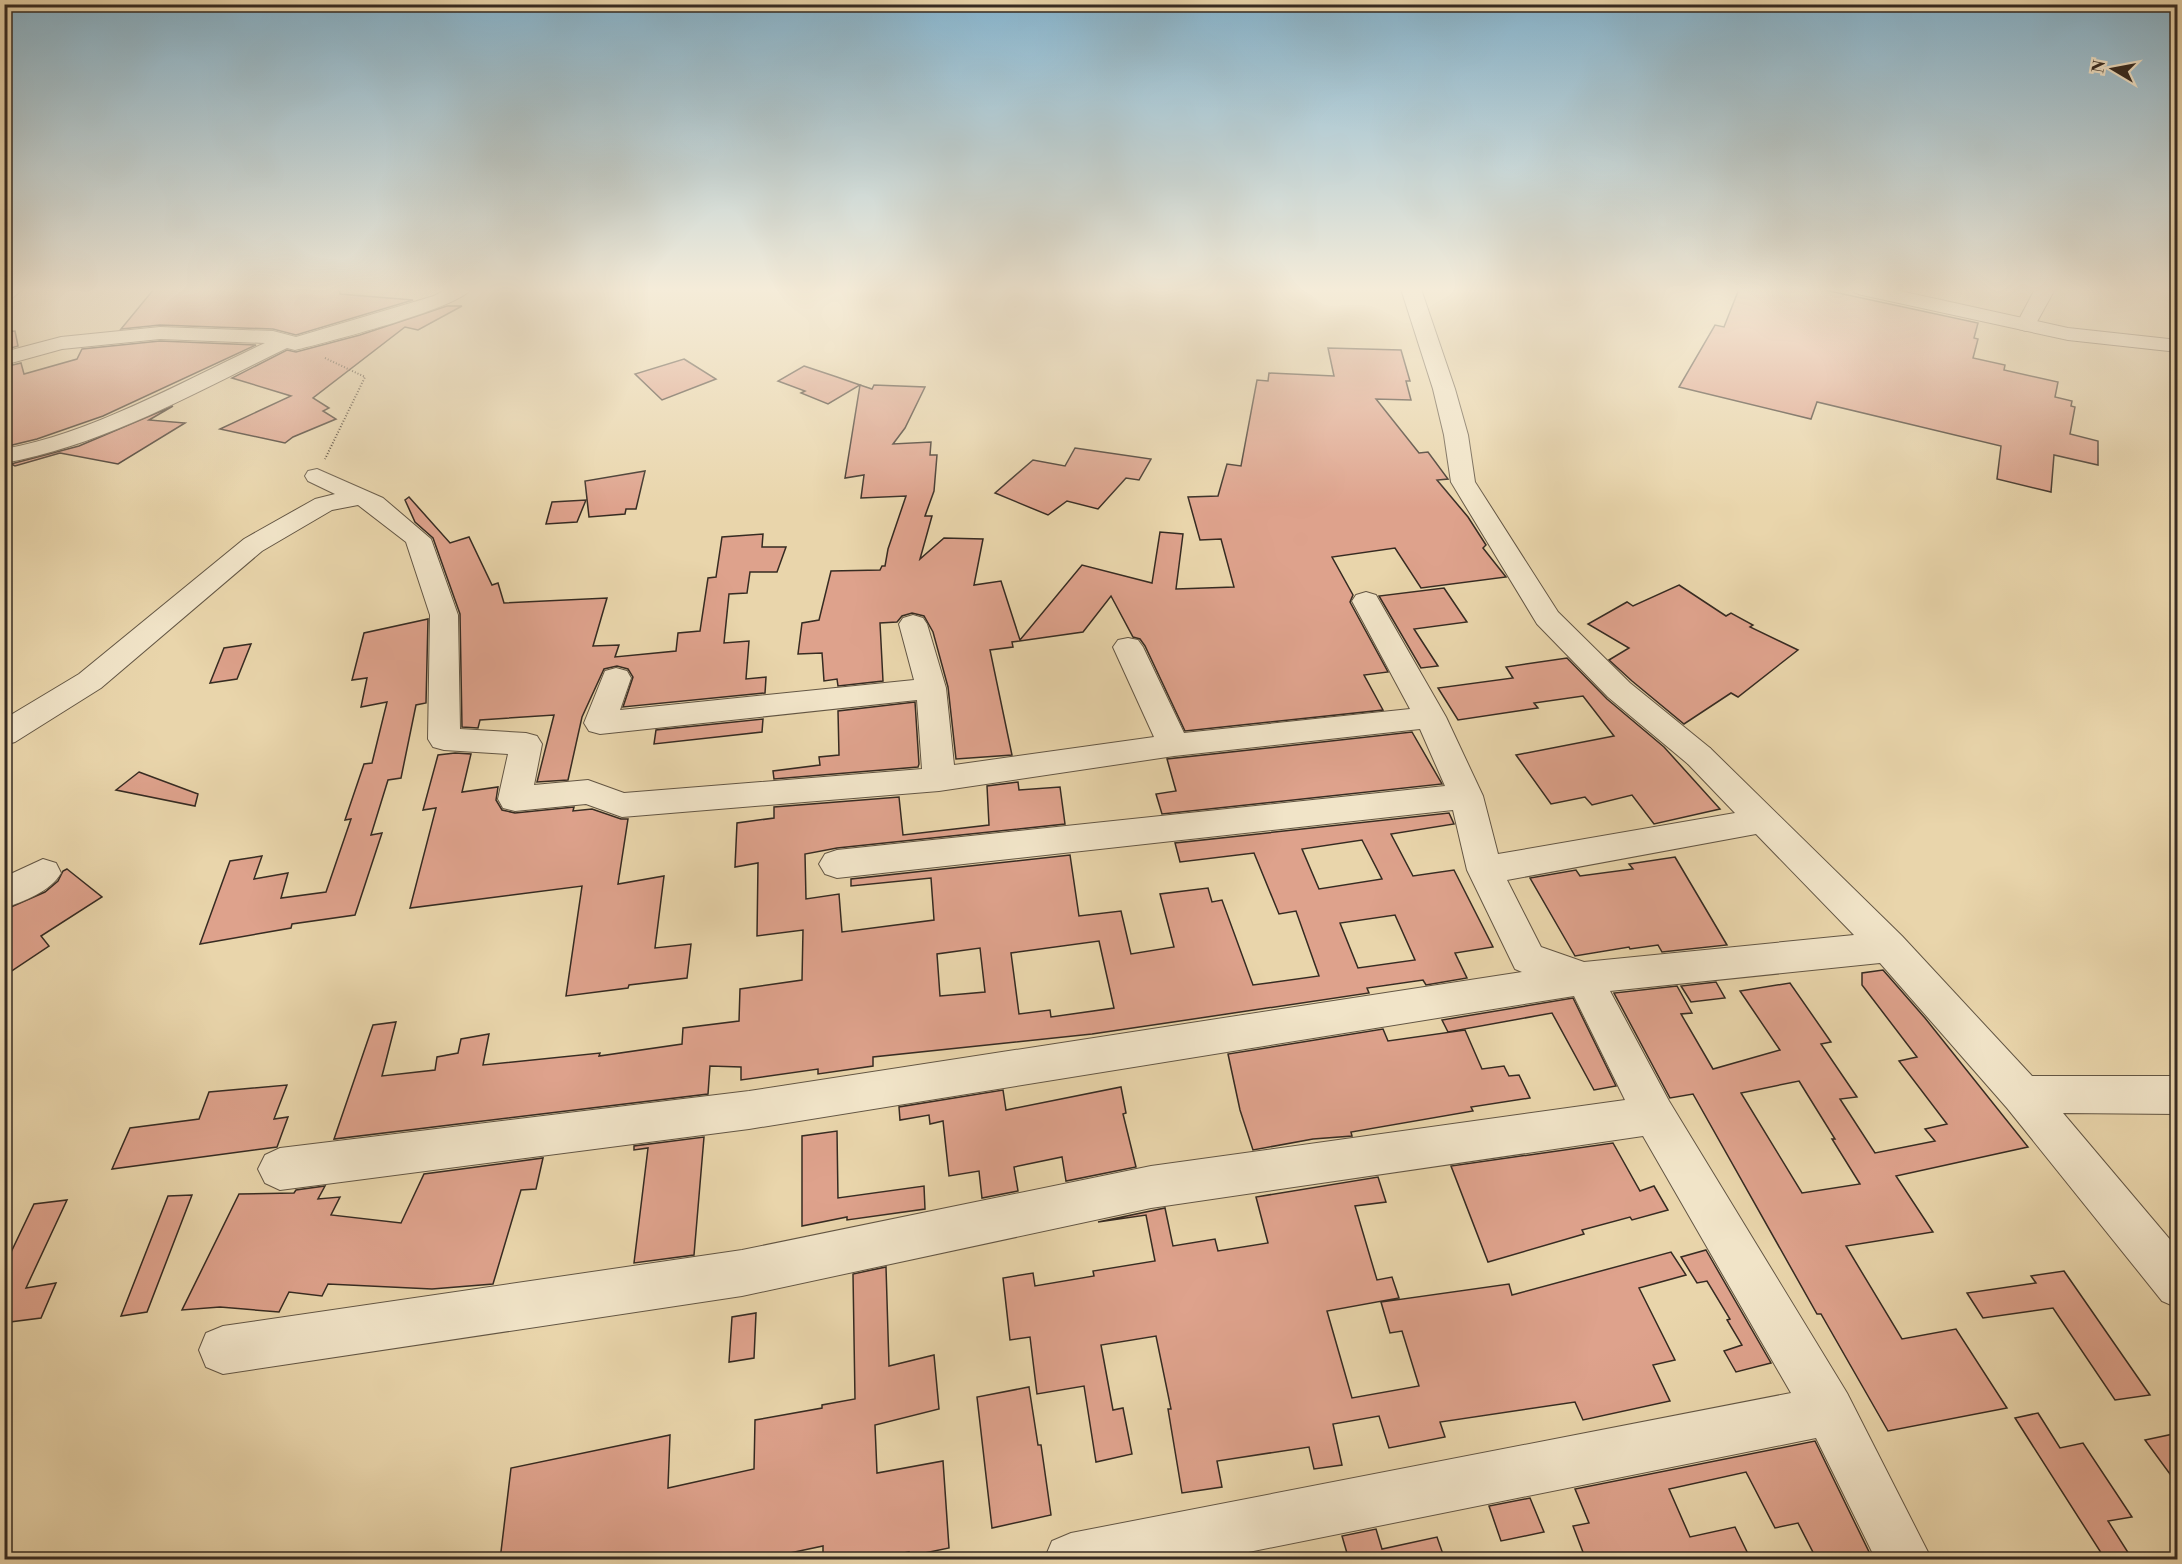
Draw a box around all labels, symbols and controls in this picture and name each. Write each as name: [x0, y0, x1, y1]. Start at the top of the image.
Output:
north arrow: [2083, 39, 2143, 99]
text: N: [2088, 58, 2110, 75]

